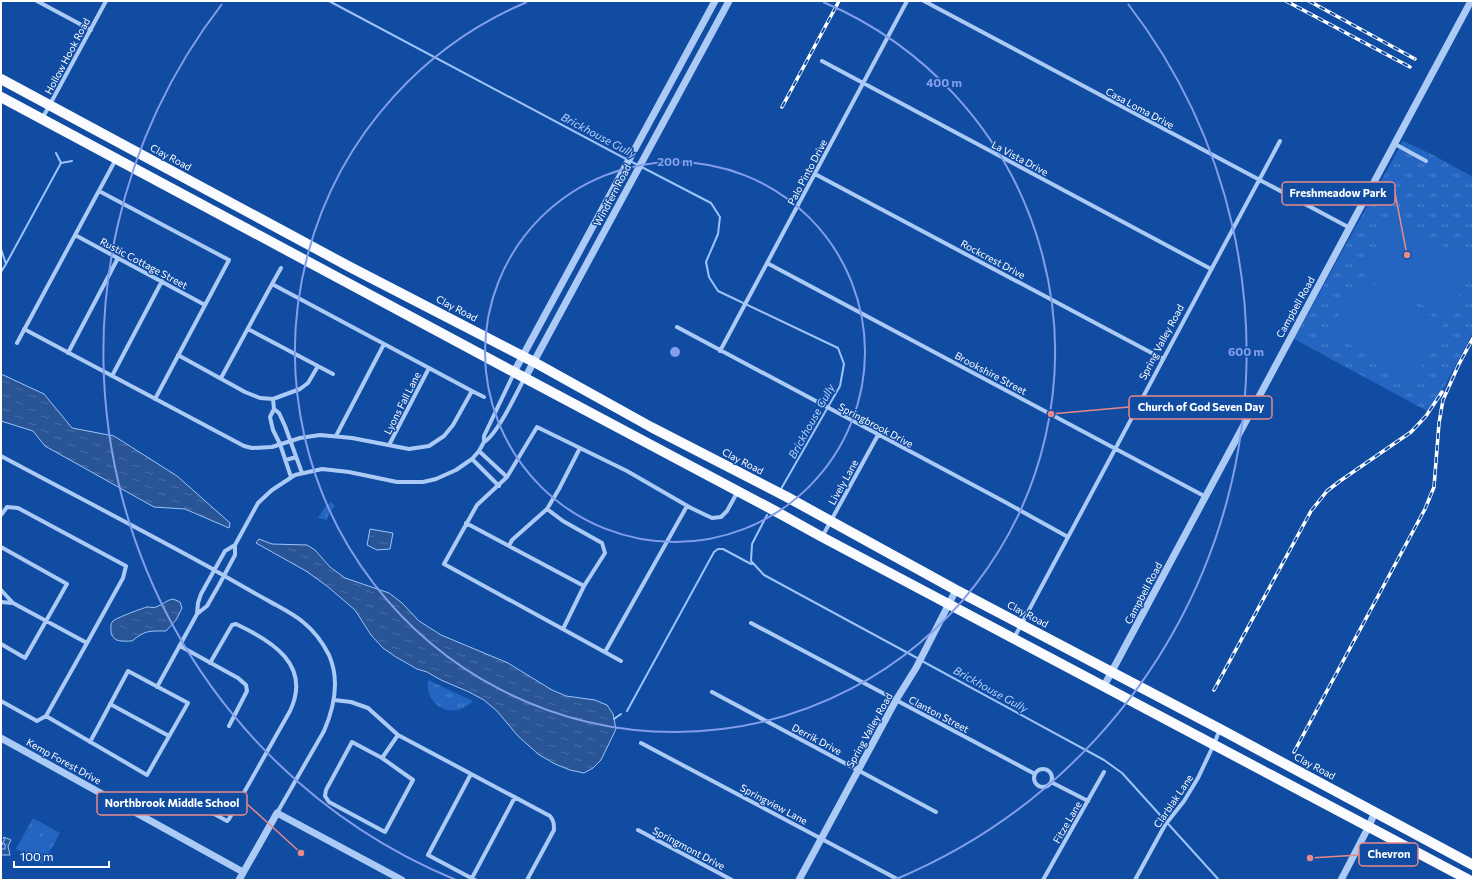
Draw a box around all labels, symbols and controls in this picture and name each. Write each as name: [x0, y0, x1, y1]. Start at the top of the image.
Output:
street label: Hollow Hook Road: [42, 16, 92, 96]
text: 400 m: [926, 75, 962, 89]
street label: Casa Loma Drive: [1104, 85, 1176, 131]
water label: Brickhouse Gully: [559, 110, 639, 160]
street label: Palo Pinto Drive: [785, 137, 829, 207]
street label: La Vista Drive: [990, 138, 1050, 178]
street label: Clay Road: [148, 141, 194, 173]
text: 200 m: [657, 154, 693, 168]
street label: Windfern Road: [591, 162, 633, 228]
callout: Freshmeadow Park: [1282, 182, 1395, 205]
text: Freshmeadow Park: [1290, 186, 1387, 199]
street label: Rustic Cottage Street: [98, 235, 190, 291]
street label: Rockcrest Drive: [959, 237, 1027, 281]
street label: Campbell Road: [1273, 274, 1317, 340]
street label: Clay Road: [434, 292, 480, 324]
street label: Spring Valley Road: [1136, 302, 1186, 382]
text: 600 m: [1228, 344, 1264, 358]
centre of rings: [668, 345, 682, 359]
street label: Brookshire Street: [953, 349, 1029, 397]
street label: Lyons Fall Lane: [381, 370, 423, 436]
water label: Brickhouse Gully: [785, 381, 837, 461]
callout: Church of God Seven Day: [1129, 396, 1272, 419]
street label: Springbrook Drive: [837, 400, 915, 450]
text: Church of God Seven Day: [1138, 400, 1264, 413]
street label: Clay Road: [720, 445, 766, 477]
street label: Lively Lane: [826, 457, 860, 507]
street label: Campbell Road: [1122, 560, 1164, 626]
street label: Clay Road: [1005, 598, 1051, 630]
water label: Brickhouse Gully: [951, 663, 1031, 715]
street label: Spring Valley Road: [843, 690, 895, 769]
street label: Clanton Street: [907, 693, 971, 735]
street label: Derrik Drive: [790, 721, 844, 757]
street label: Kemp Forest Drive: [25, 736, 103, 786]
street label: Clay Road: [1292, 750, 1338, 782]
street label: Clarblak Lane: [1151, 772, 1195, 830]
street label: Springview Lane: [738, 781, 810, 827]
callout: Northbrook Middle School: [97, 792, 247, 815]
text: Northbrook Middle School: [105, 796, 239, 809]
street label: Fitze Lane: [1050, 799, 1084, 845]
street label: Springmont Drive: [651, 824, 727, 872]
scale bar: [14, 843, 109, 869]
callout: Chevron: [1359, 843, 1418, 866]
text: Chevron: [1368, 847, 1410, 860]
text: 100 m: [20, 849, 54, 863]

